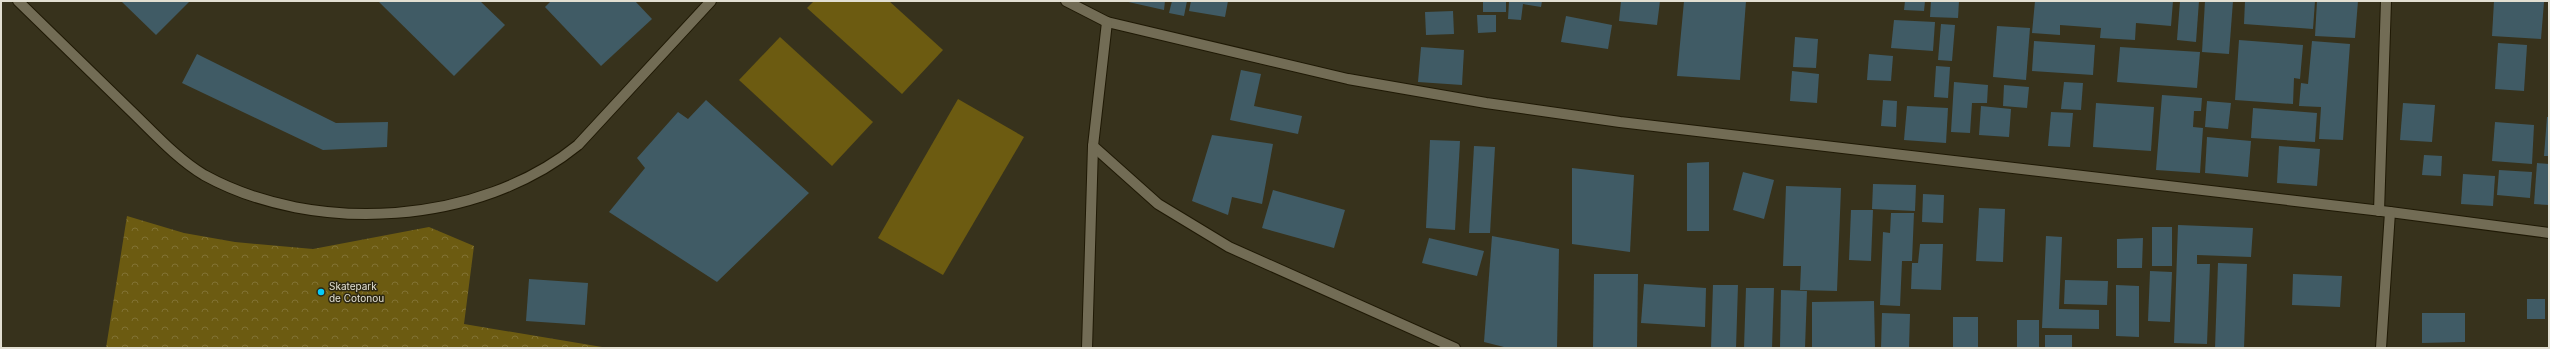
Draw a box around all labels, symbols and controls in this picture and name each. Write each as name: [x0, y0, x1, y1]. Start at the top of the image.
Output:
place label: Skatepark de Cotonou: [329, 280, 384, 304]
marker: Skatepark de Cotonou: [316, 287, 326, 297]

